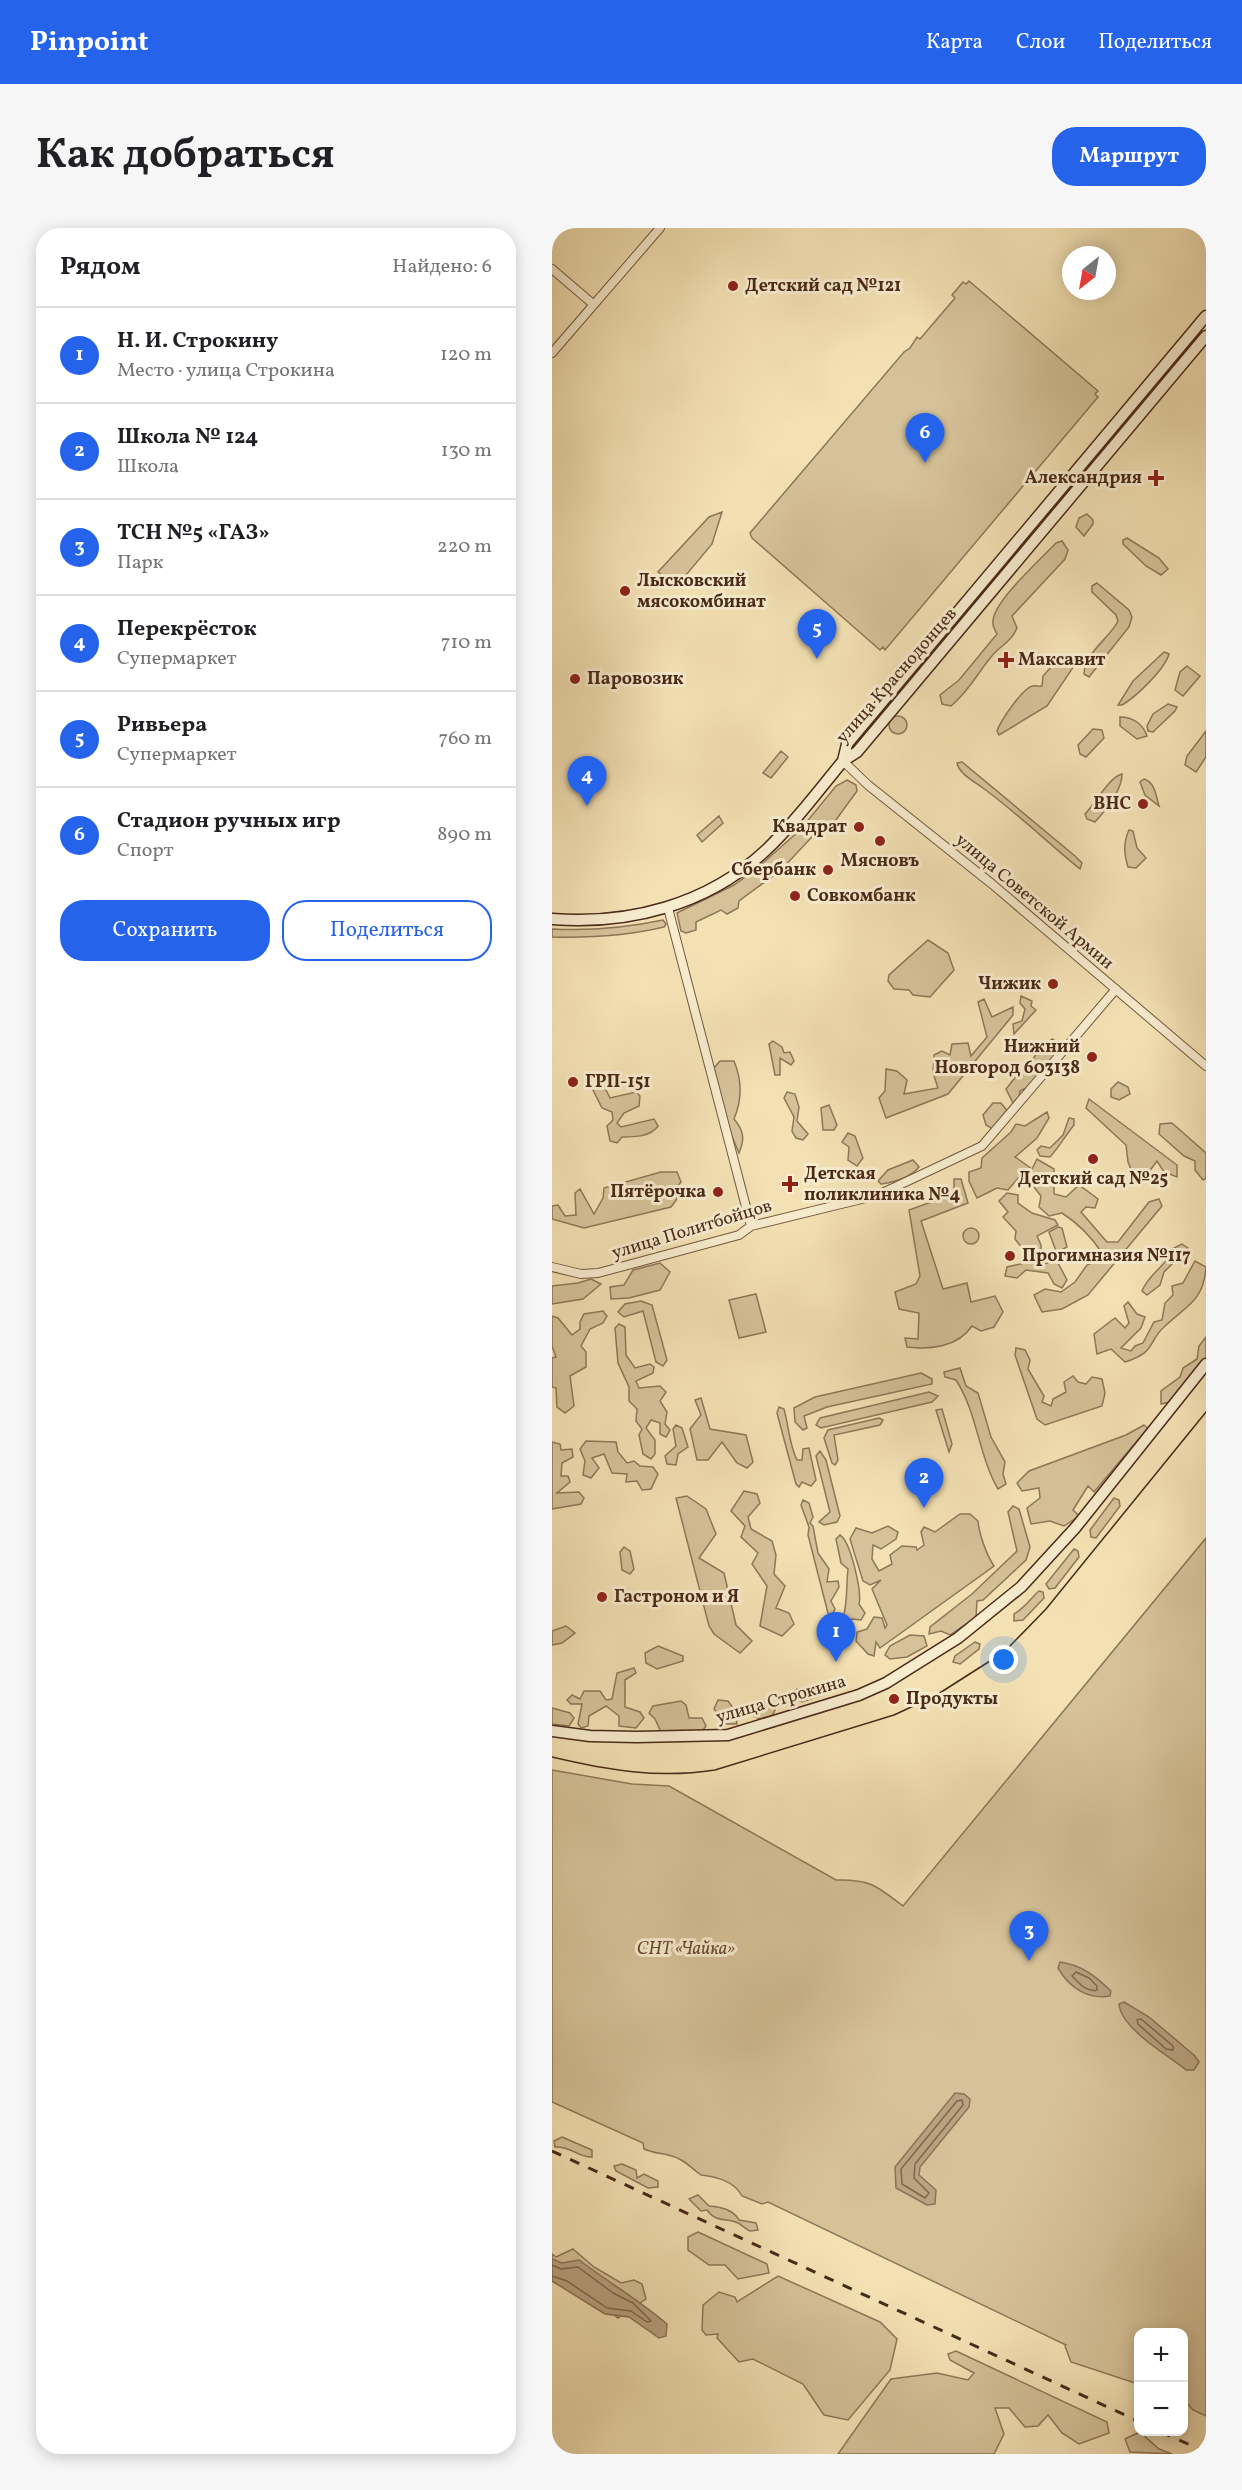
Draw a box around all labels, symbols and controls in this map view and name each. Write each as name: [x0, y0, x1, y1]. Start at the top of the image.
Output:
text: Pinpoint: [30, 23, 148, 62]
text: Карта: [926, 28, 983, 57]
text: Слои: [1016, 28, 1065, 57]
text: Поделиться: [1098, 28, 1212, 57]
text: Как добраться: [36, 127, 335, 186]
button: Маршрут: [1052, 127, 1206, 186]
north arrow: [1062, 246, 1116, 300]
text: Рядом: [60, 249, 140, 285]
text: Найдено: 6: [392, 253, 492, 281]
place label: Детский сад №121: [745, 274, 901, 299]
marker: Детский сад №121: [726, 279, 740, 293]
text: Н. И. Строкину: [117, 326, 278, 357]
text: 1: [75, 341, 84, 369]
text: 120 m: [440, 341, 492, 369]
text: Место · улица Строкина: [117, 357, 335, 385]
pin: 6: [906, 414, 944, 463]
text: Школа № 124: [117, 422, 258, 453]
text: 2: [74, 437, 85, 465]
text: 130 m: [441, 437, 492, 465]
text: Школа: [117, 453, 179, 481]
place label: Александрия: [1025, 466, 1142, 491]
marker: Александрия: [1147, 469, 1165, 487]
text: ТСН №5 «ГАЗ»: [117, 518, 270, 549]
text: 3: [74, 533, 85, 561]
text: 220 m: [437, 533, 492, 561]
text: Парк: [117, 549, 163, 577]
place label: Лысковский мясокомбинат: [637, 569, 766, 615]
marker: Лысковский мясокомбинат: [618, 584, 632, 598]
street label: улица Краснодонцев: [831, 602, 963, 750]
pin: 5: [798, 610, 836, 659]
text: Перекрёсток: [117, 614, 257, 645]
text: 4: [73, 629, 86, 657]
text: 710 m: [441, 629, 492, 657]
text: Супермаркет: [117, 645, 237, 673]
place label: Максавит: [1018, 648, 1106, 673]
marker: Максавит: [999, 653, 1013, 667]
place label: Паровозик: [587, 667, 684, 692]
marker: Паровозик: [568, 672, 582, 686]
text: Ривьера: [117, 710, 207, 741]
text: 5: [75, 725, 84, 753]
text: 760 m: [438, 725, 492, 753]
text: Супермаркет: [117, 741, 237, 769]
pin: 4: [567, 756, 606, 806]
place label: ВНС: [1093, 792, 1131, 817]
marker: ВНС: [1136, 797, 1150, 811]
text: Стадион ручных игр: [117, 806, 341, 837]
place label: Квадрат: [772, 815, 847, 840]
marker: Квадрат: [852, 820, 866, 834]
text: 6: [74, 821, 85, 849]
text: 890 m: [437, 821, 492, 849]
street label: улица Советской Армии: [949, 828, 1119, 976]
marker: Мясновъ: [873, 834, 887, 848]
text: Спорт: [117, 837, 174, 865]
place label: Мясновъ: [841, 849, 919, 874]
place label: Сбербанк: [731, 858, 816, 883]
marker: Сбербанк: [821, 863, 835, 877]
place label: Совкомбанк: [807, 884, 916, 909]
marker: Совкомбанк: [788, 889, 802, 903]
button: Сохранить: [60, 900, 270, 961]
button: Поделиться: [282, 900, 492, 961]
place label: Чижик: [978, 972, 1041, 997]
marker: Чижик: [1046, 977, 1060, 991]
place label: Нижний Новгород 603138: [934, 1035, 1080, 1081]
marker: Нижний Новгород 603138: [1085, 1050, 1099, 1064]
place label: ГРП-151: [585, 1070, 651, 1095]
marker: ГРП-151: [566, 1075, 580, 1089]
marker: Детский сад №25: [1086, 1152, 1100, 1166]
place label: Детская поликлиника №4: [804, 1162, 960, 1208]
place label: Детский сад №25: [1018, 1167, 1168, 1192]
marker: Детская поликлиника №4: [781, 1175, 799, 1193]
place label: Пятёрочка: [610, 1180, 706, 1205]
marker: Пятёрочка: [711, 1185, 725, 1199]
street label: улица Политбойцов: [609, 1194, 775, 1266]
place label: Прогимназия №117: [1022, 1244, 1191, 1269]
marker: Прогимназия №117: [1003, 1249, 1017, 1263]
pin: 2: [904, 1458, 944, 1508]
place label: Гастроном и Я: [614, 1585, 739, 1610]
marker: Гастроном и Я: [595, 1590, 609, 1604]
pin: 1: [816, 1612, 856, 1662]
your location: [989, 1645, 1018, 1674]
street label: улица Строкина: [713, 1669, 849, 1731]
place label: Продукты: [906, 1687, 998, 1712]
marker: Продукты: [887, 1692, 901, 1706]
pin: 3: [1010, 1912, 1048, 1961]
park label: СНТ «Чайка»: [637, 1937, 735, 1962]
map controls: [1134, 2328, 1188, 2436]
button: +: [1134, 2328, 1188, 2382]
button: −: [1134, 2382, 1188, 2436]

